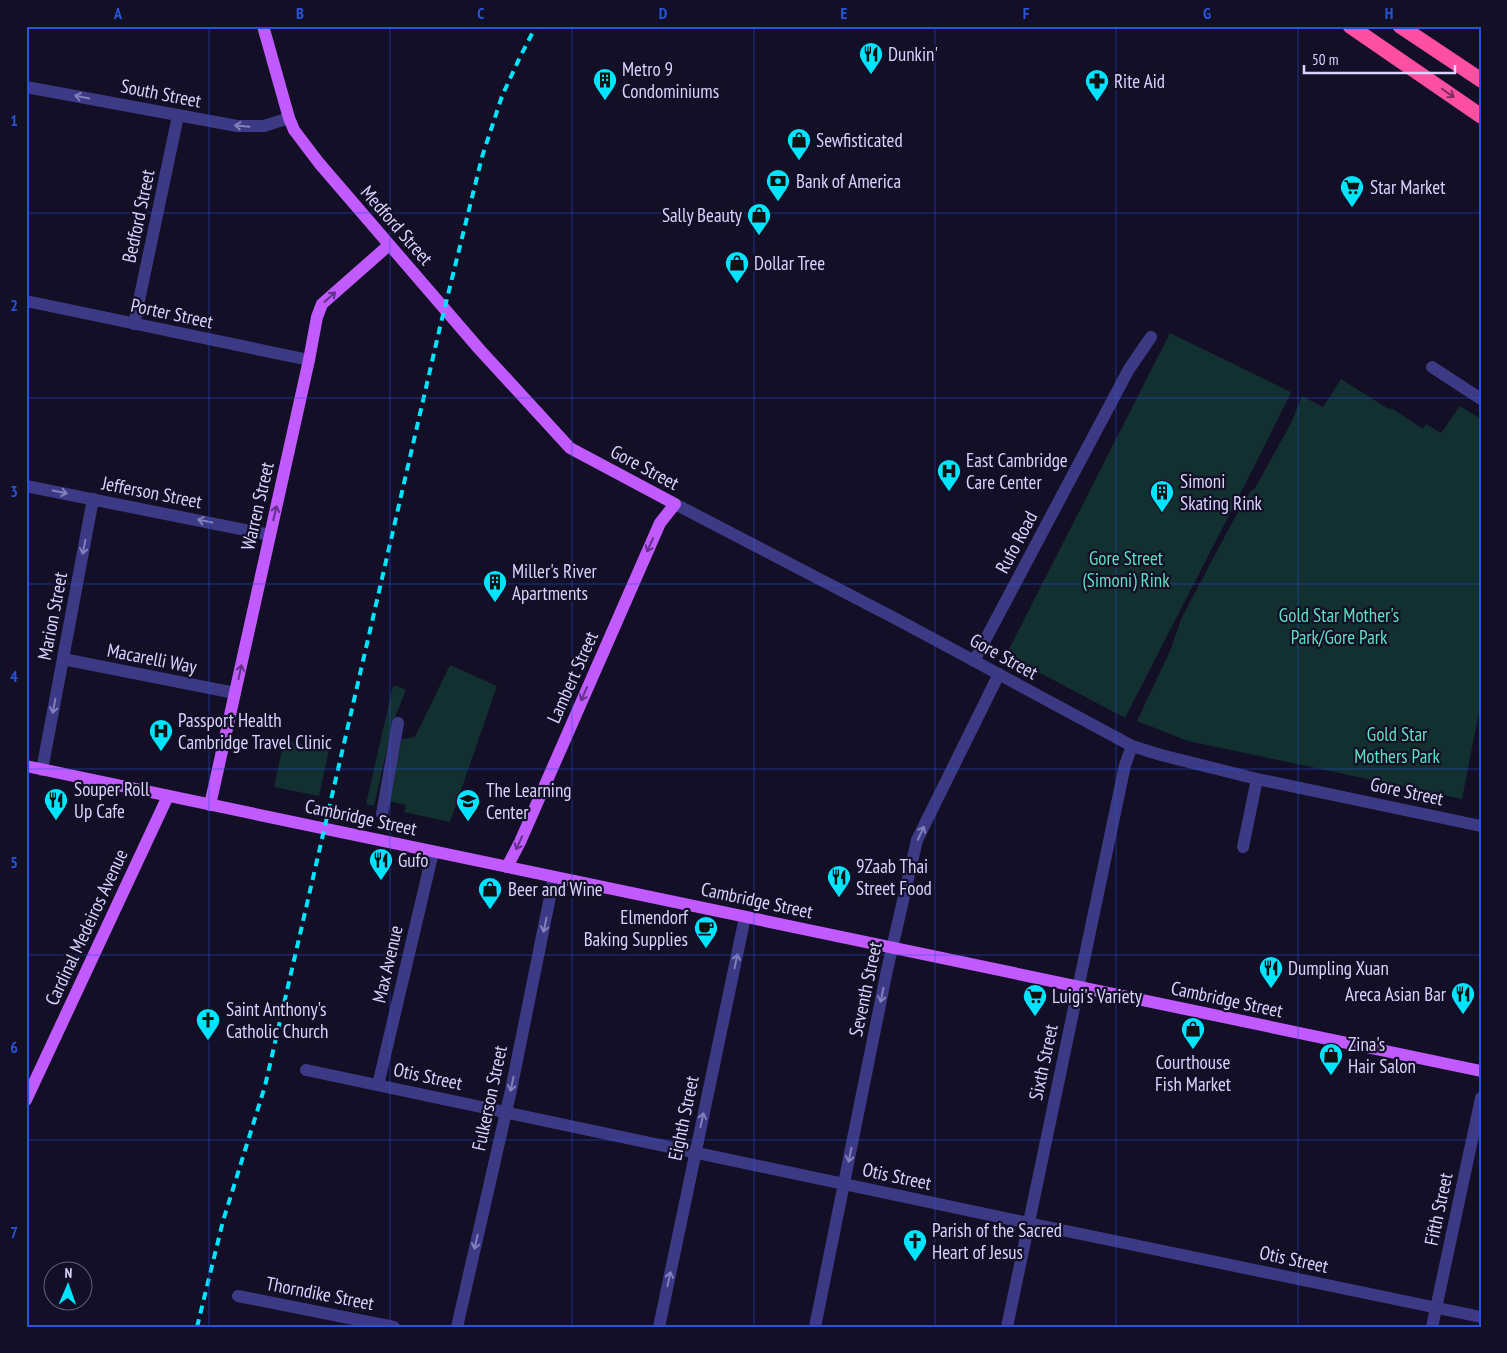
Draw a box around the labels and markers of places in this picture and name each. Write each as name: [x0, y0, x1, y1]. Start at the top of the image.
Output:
restaurant icon: Dunkin': [858, 41, 884, 75]
place label: Dunkin': [888, 42, 938, 66]
place label: Metro 9 Condominiums: [622, 57, 719, 103]
building icon: Metro 9 Condominiums: [592, 67, 618, 101]
pharmacy icon: Rite Aid: [1084, 68, 1110, 102]
place label: Rite Aid: [1114, 69, 1165, 93]
shop icon: Sewfisticated: [786, 127, 812, 161]
place label: Sewfisticated: [816, 128, 903, 152]
bank icon: Bank of America: [765, 168, 791, 202]
place label: Bank of America: [796, 169, 901, 193]
supermarket icon: Star Market: [1339, 174, 1365, 208]
place label: Star Market: [1370, 175, 1446, 199]
shop icon: Sally Beauty: [746, 202, 772, 236]
place label: Sally Beauty: [662, 203, 743, 227]
shop icon: Dollar Tree: [724, 250, 750, 284]
place label: Dollar Tree: [754, 251, 825, 275]
place label: East Cambridge Care Center: [966, 448, 1068, 494]
hospital icon: East Cambridge Care Center: [936, 458, 962, 492]
place label: Simoni Skating Rink: [1180, 469, 1263, 515]
building icon: Simoni Skating Rink: [1149, 479, 1175, 513]
place label: Miller's River Apartments: [512, 559, 597, 605]
building icon: Miller's River Apartments: [482, 569, 508, 603]
place label: Passport Health Cambridge Travel Clinic: [178, 708, 332, 754]
hospital icon: Passport Health Cambridge Travel Clinic: [148, 718, 174, 752]
place label: Souper Roll Up Cafe: [74, 777, 150, 823]
place label: The Learning Center: [486, 778, 571, 824]
restaurant icon: Souper Roll Up Cafe: [43, 787, 69, 821]
school or university icon: The Learning Center: [455, 788, 481, 822]
restaurant icon: Gufo: [368, 847, 394, 881]
place label: Gufo: [398, 848, 429, 872]
place label: 9Zaab Thai Street Food: [856, 854, 932, 900]
restaurant icon: 9Zaab Thai Street Food: [826, 864, 852, 898]
shop icon: Beer and Wine: [477, 876, 503, 910]
place label: Beer and Wine: [508, 877, 603, 901]
place label: Elmendorf Baking Supplies: [584, 905, 689, 951]
cafe icon: Elmendorf Baking Supplies: [693, 915, 719, 949]
restaurant icon: Dumpling Xuan: [1258, 955, 1284, 989]
place label: Dumpling Xuan: [1288, 956, 1389, 980]
restaurant icon: Areca Asian Bar: [1450, 981, 1476, 1015]
place label: Areca Asian Bar: [1345, 982, 1447, 1006]
supermarket icon: Luigi's Variety: [1022, 983, 1048, 1017]
place label: Luigi's Variety: [1052, 984, 1143, 1008]
place label: Saint Anthony's Catholic Church: [226, 997, 328, 1043]
church icon: Saint Anthony's Catholic Church: [195, 1007, 221, 1041]
shop icon: Courthouse Fish Market: [1180, 1016, 1206, 1050]
place label: Zina's Hair Salon: [1348, 1032, 1416, 1078]
shop icon: Zina's Hair Salon: [1318, 1042, 1344, 1076]
place label: Courthouse Fish Market: [1155, 1050, 1232, 1096]
place label: Parish of the Sacred Heart of Jesus: [932, 1218, 1062, 1264]
church icon: Parish of the Sacred Heart of Jesus: [902, 1228, 928, 1262]

